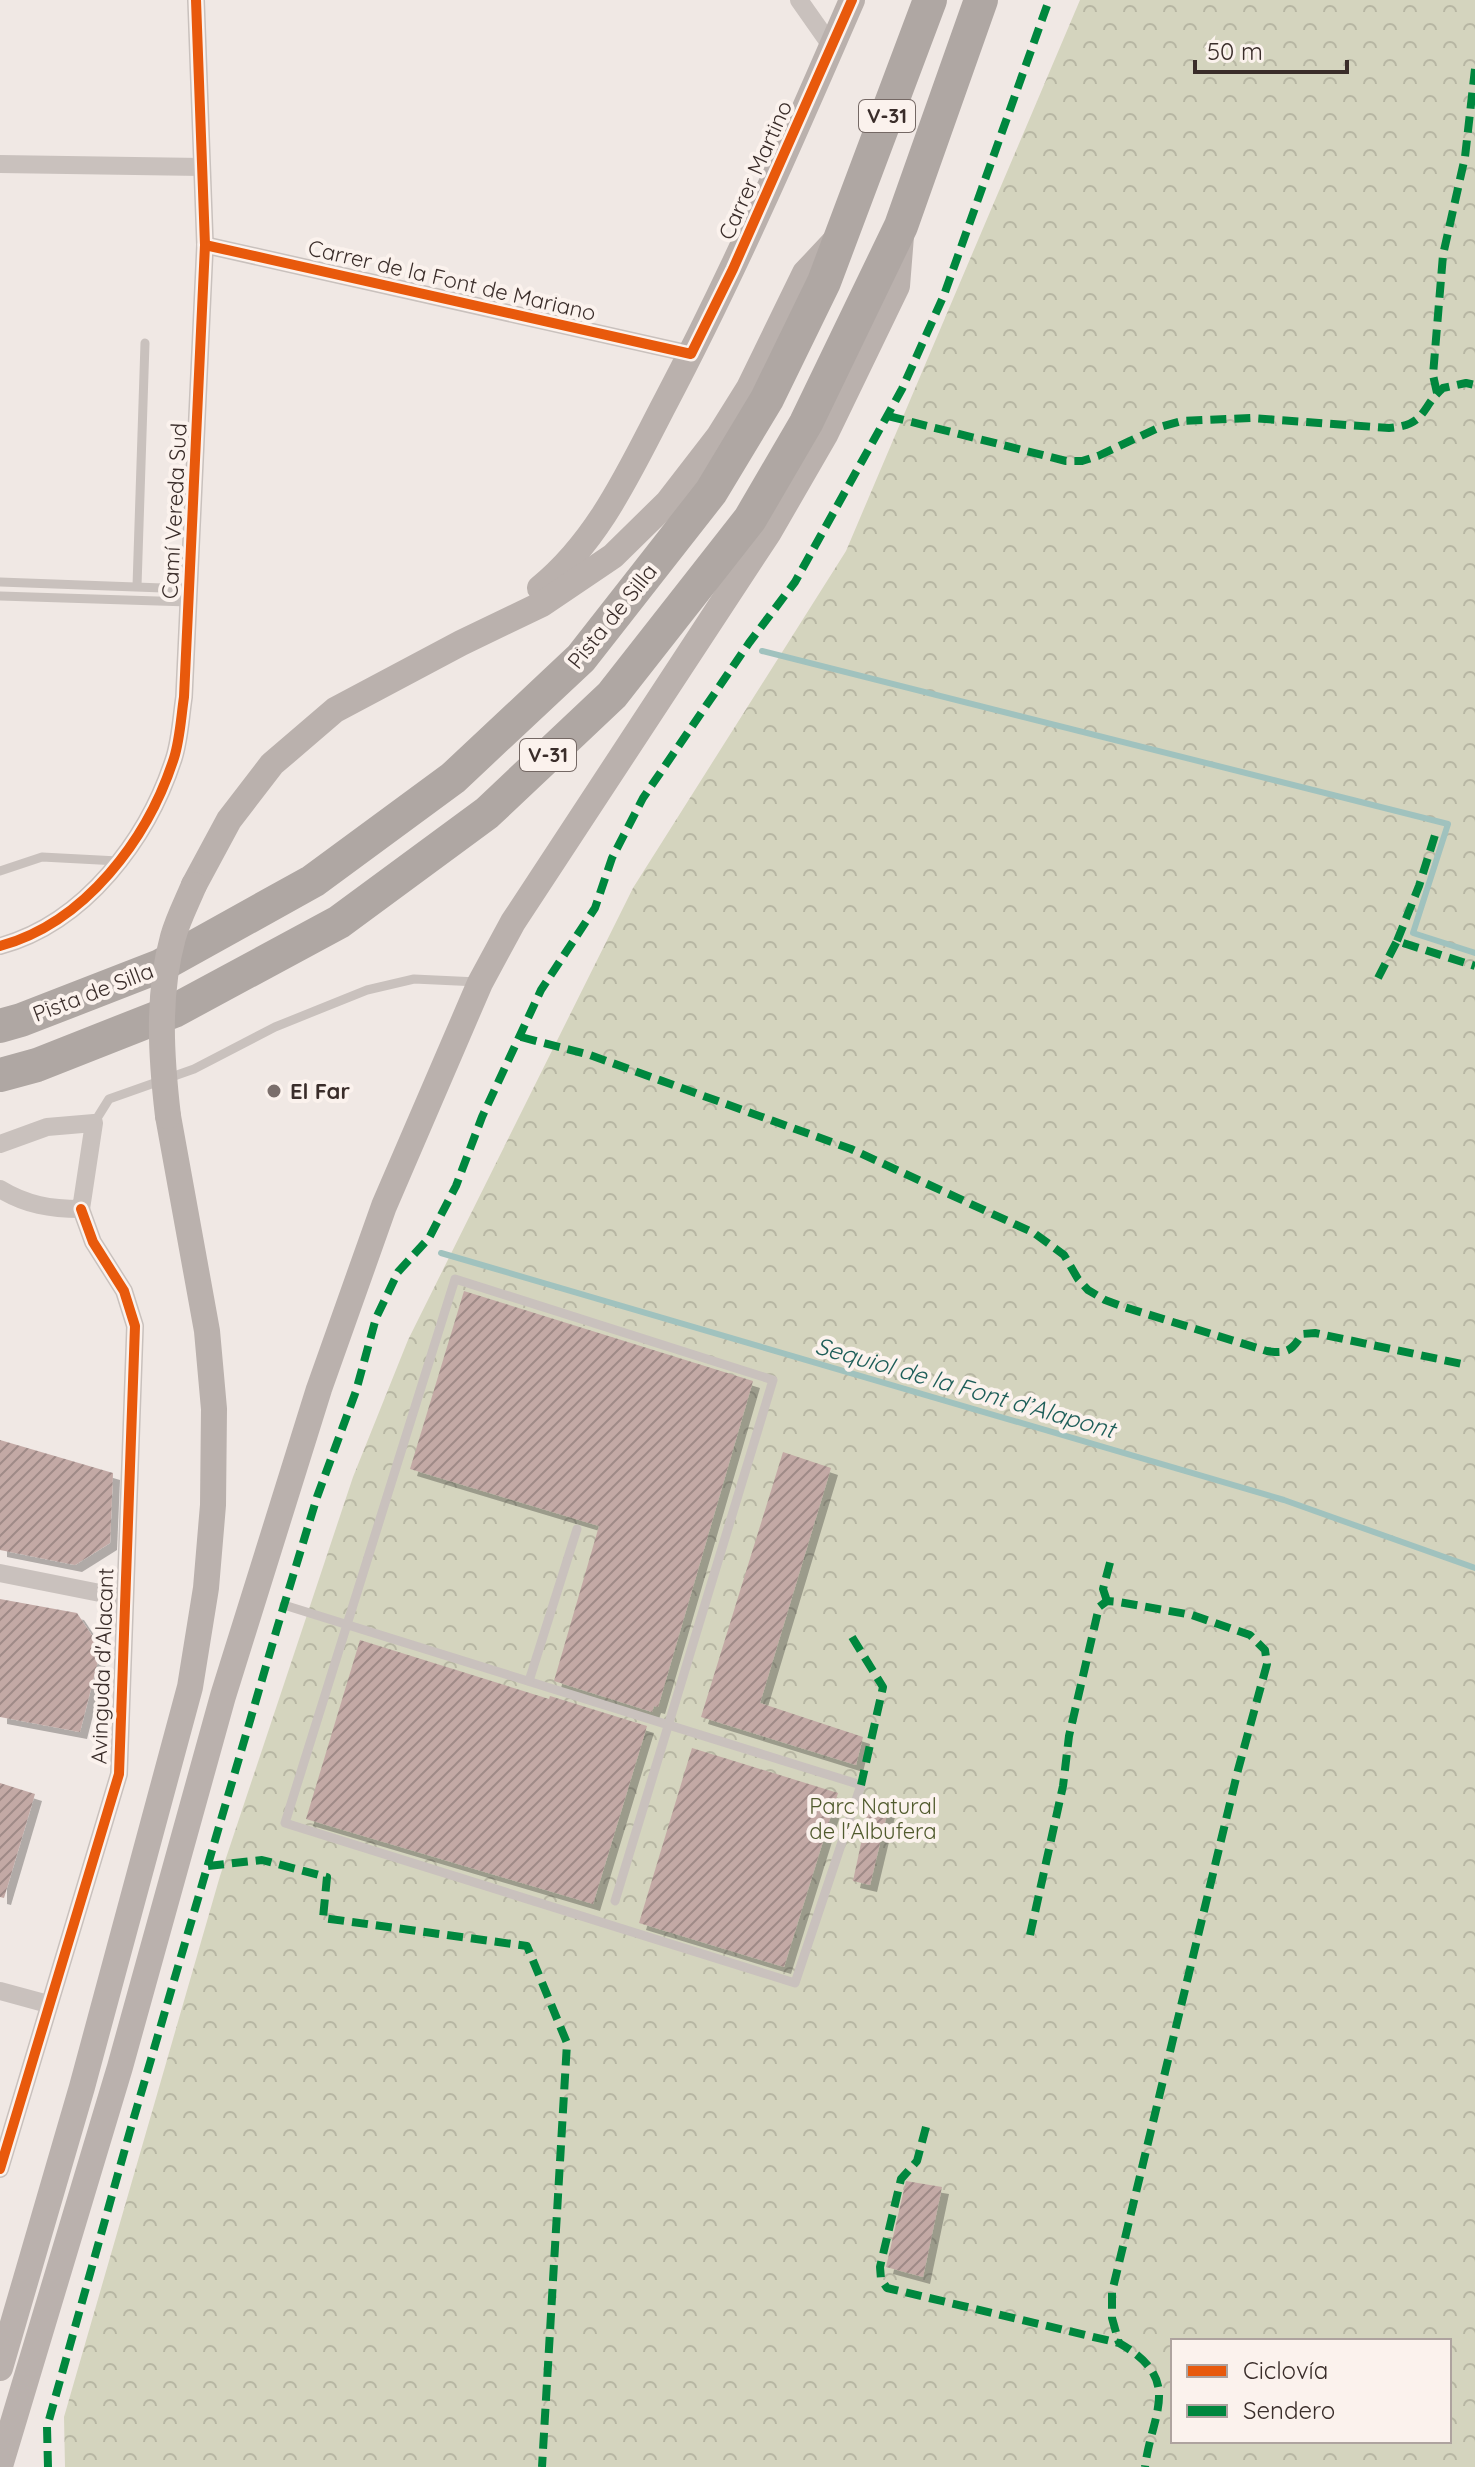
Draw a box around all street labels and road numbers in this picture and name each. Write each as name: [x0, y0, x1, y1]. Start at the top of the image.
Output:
street label: Carrer Martino: [712, 96, 798, 244]
road number: V-31: [859, 100, 915, 132]
street label: Carrer de la Font de Mariano: [305, 233, 599, 327]
street label: Camí Vereda Sud: [155, 422, 193, 600]
street label: Pista de Silla: [561, 558, 663, 674]
road number: V-31: [520, 739, 576, 771]
street label: Pista de Silla: [29, 956, 157, 1028]
street label: Avinguda d'Alacant: [85, 1567, 119, 1765]

